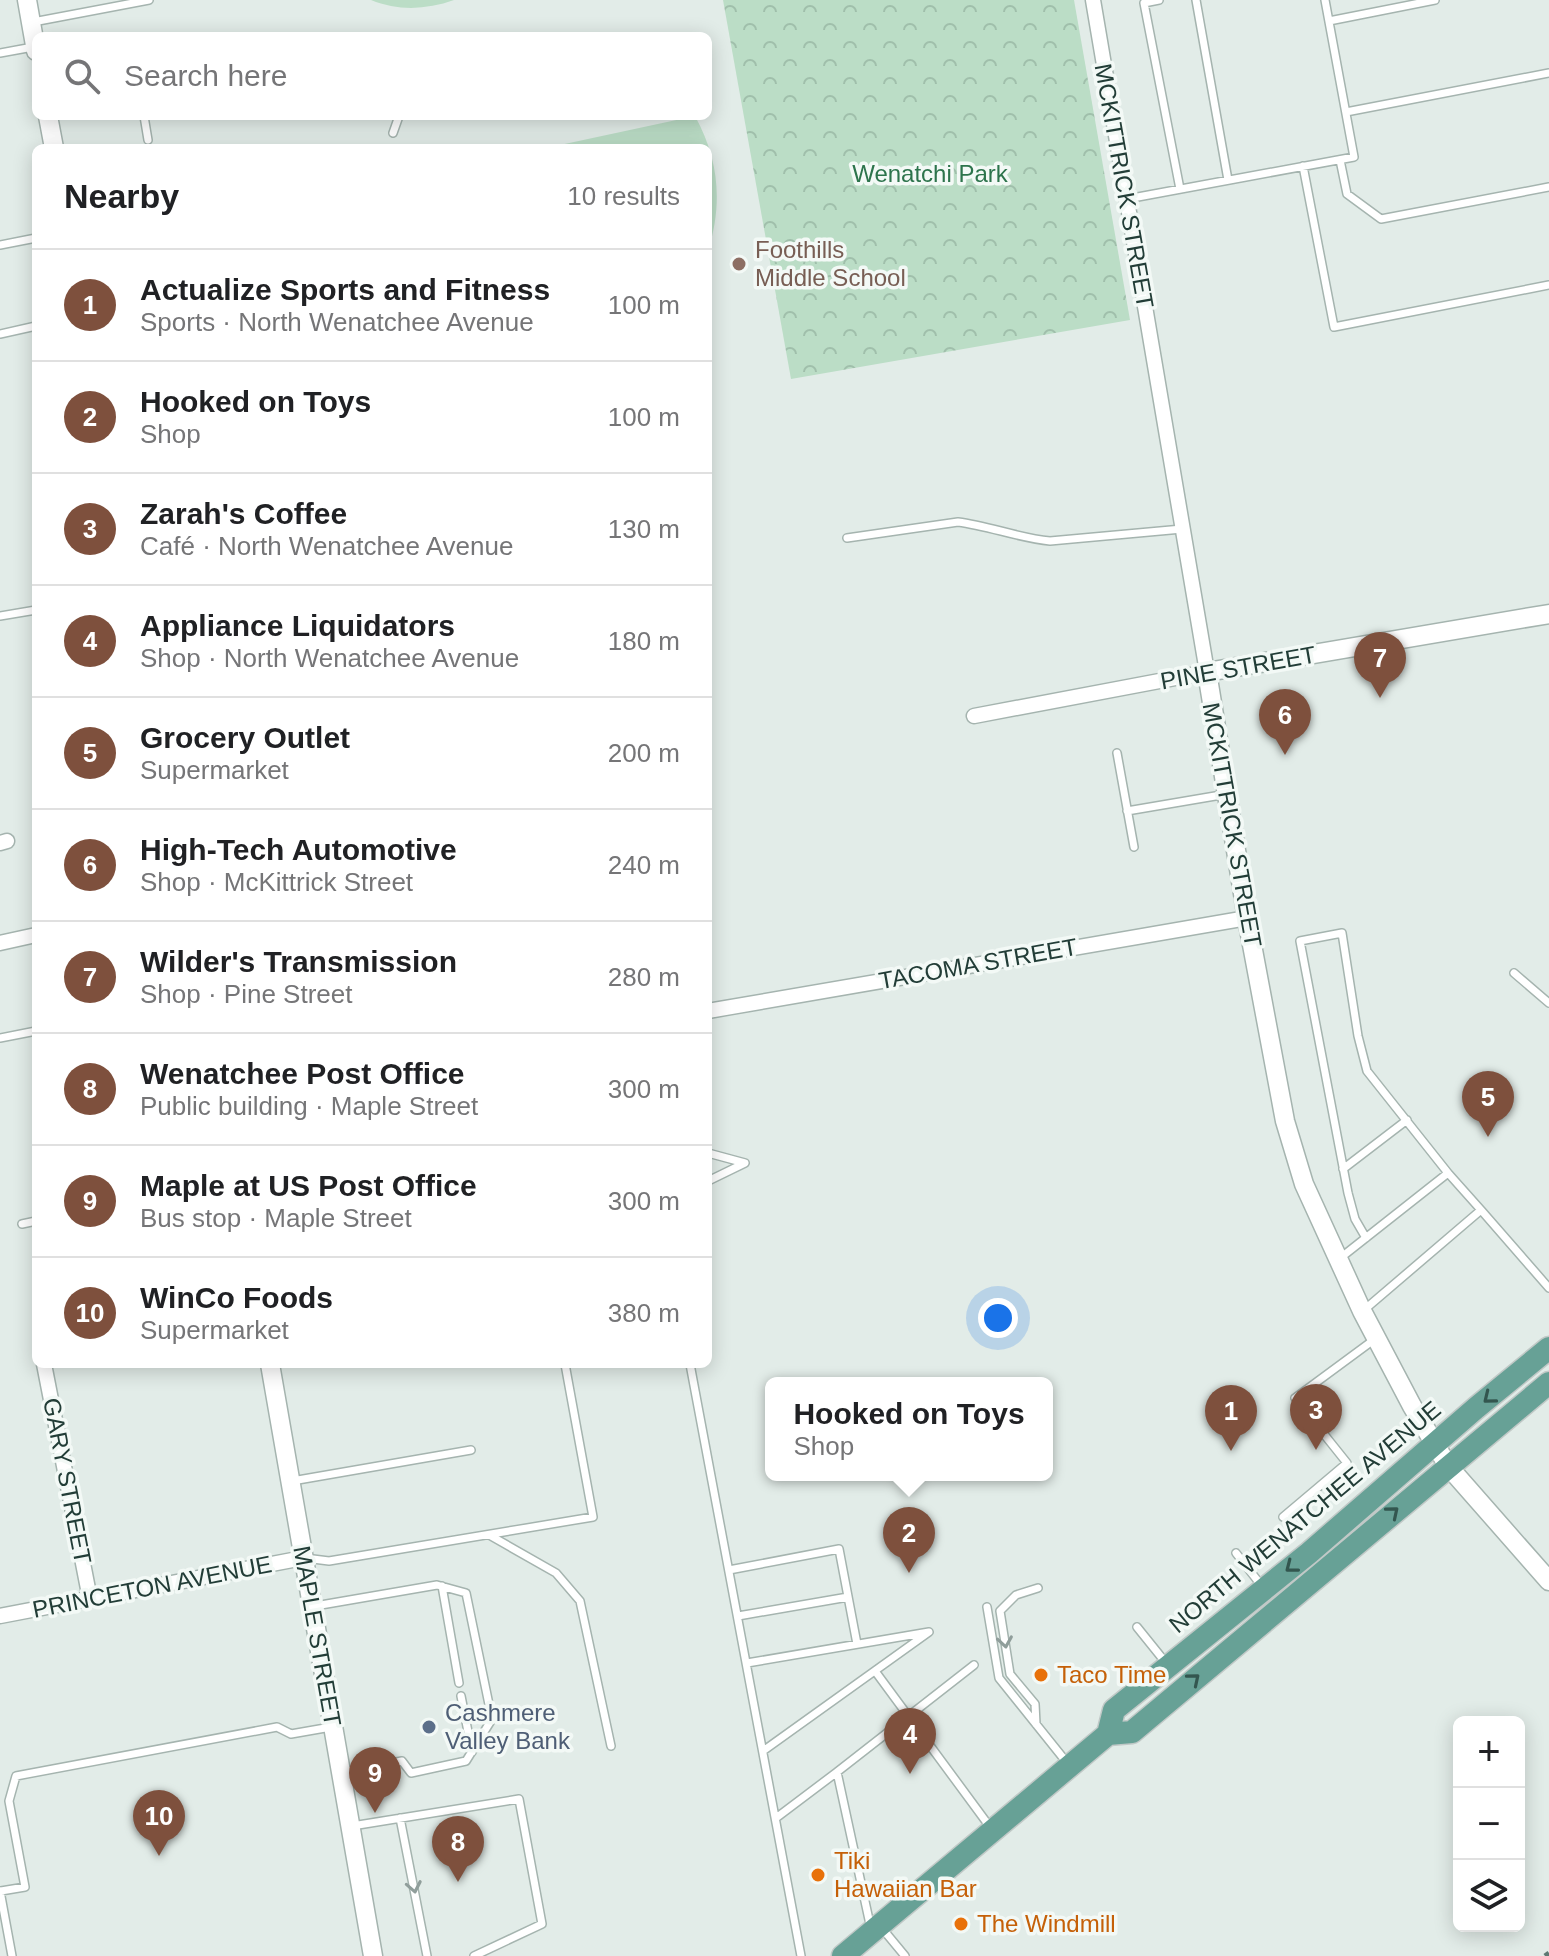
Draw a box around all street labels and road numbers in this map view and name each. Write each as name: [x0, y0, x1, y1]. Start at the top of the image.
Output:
street label: MCKITTRICK STREET: [1090, 61, 1159, 311]
street label: PINE STREET: [1158, 640, 1318, 694]
street label: MCKITTRICK STREET: [1198, 700, 1267, 950]
street label: TACOMA STREET: [877, 933, 1080, 994]
street label: NORTH WENATCHEE AVENUE: [1164, 1395, 1446, 1638]
street label: GARY STREET: [38, 1396, 97, 1567]
street label: MAPLE STREET: [288, 1544, 347, 1729]
street label: PRINCETON AVENUE: [30, 1550, 274, 1623]

